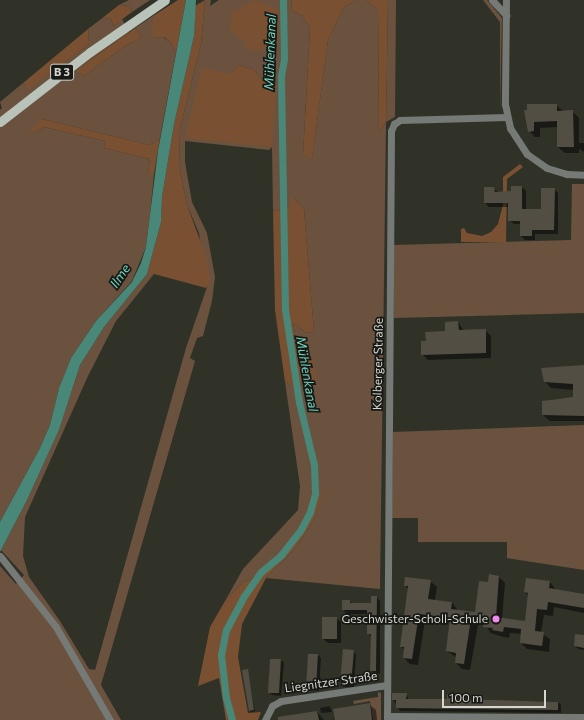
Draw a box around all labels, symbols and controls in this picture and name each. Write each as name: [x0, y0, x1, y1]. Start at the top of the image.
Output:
water label: Mühlenkanal: [261, 14, 279, 90]
road number: B 3: [50, 63, 74, 81]
water label: Ilme: [107, 261, 133, 291]
street label: Kolberger Straße: [370, 318, 386, 410]
water label: Mühlenkanal: [293, 335, 321, 413]
place label: Geschwister-Scholl-Schule: [341, 612, 488, 626]
marker: Geschwister-Scholl-Schule: [491, 614, 501, 624]
street label: Liegnitzer Straße: [284, 668, 378, 696]
scale bar: [444, 682, 548, 708]
text: 100 m: [449, 690, 483, 704]

